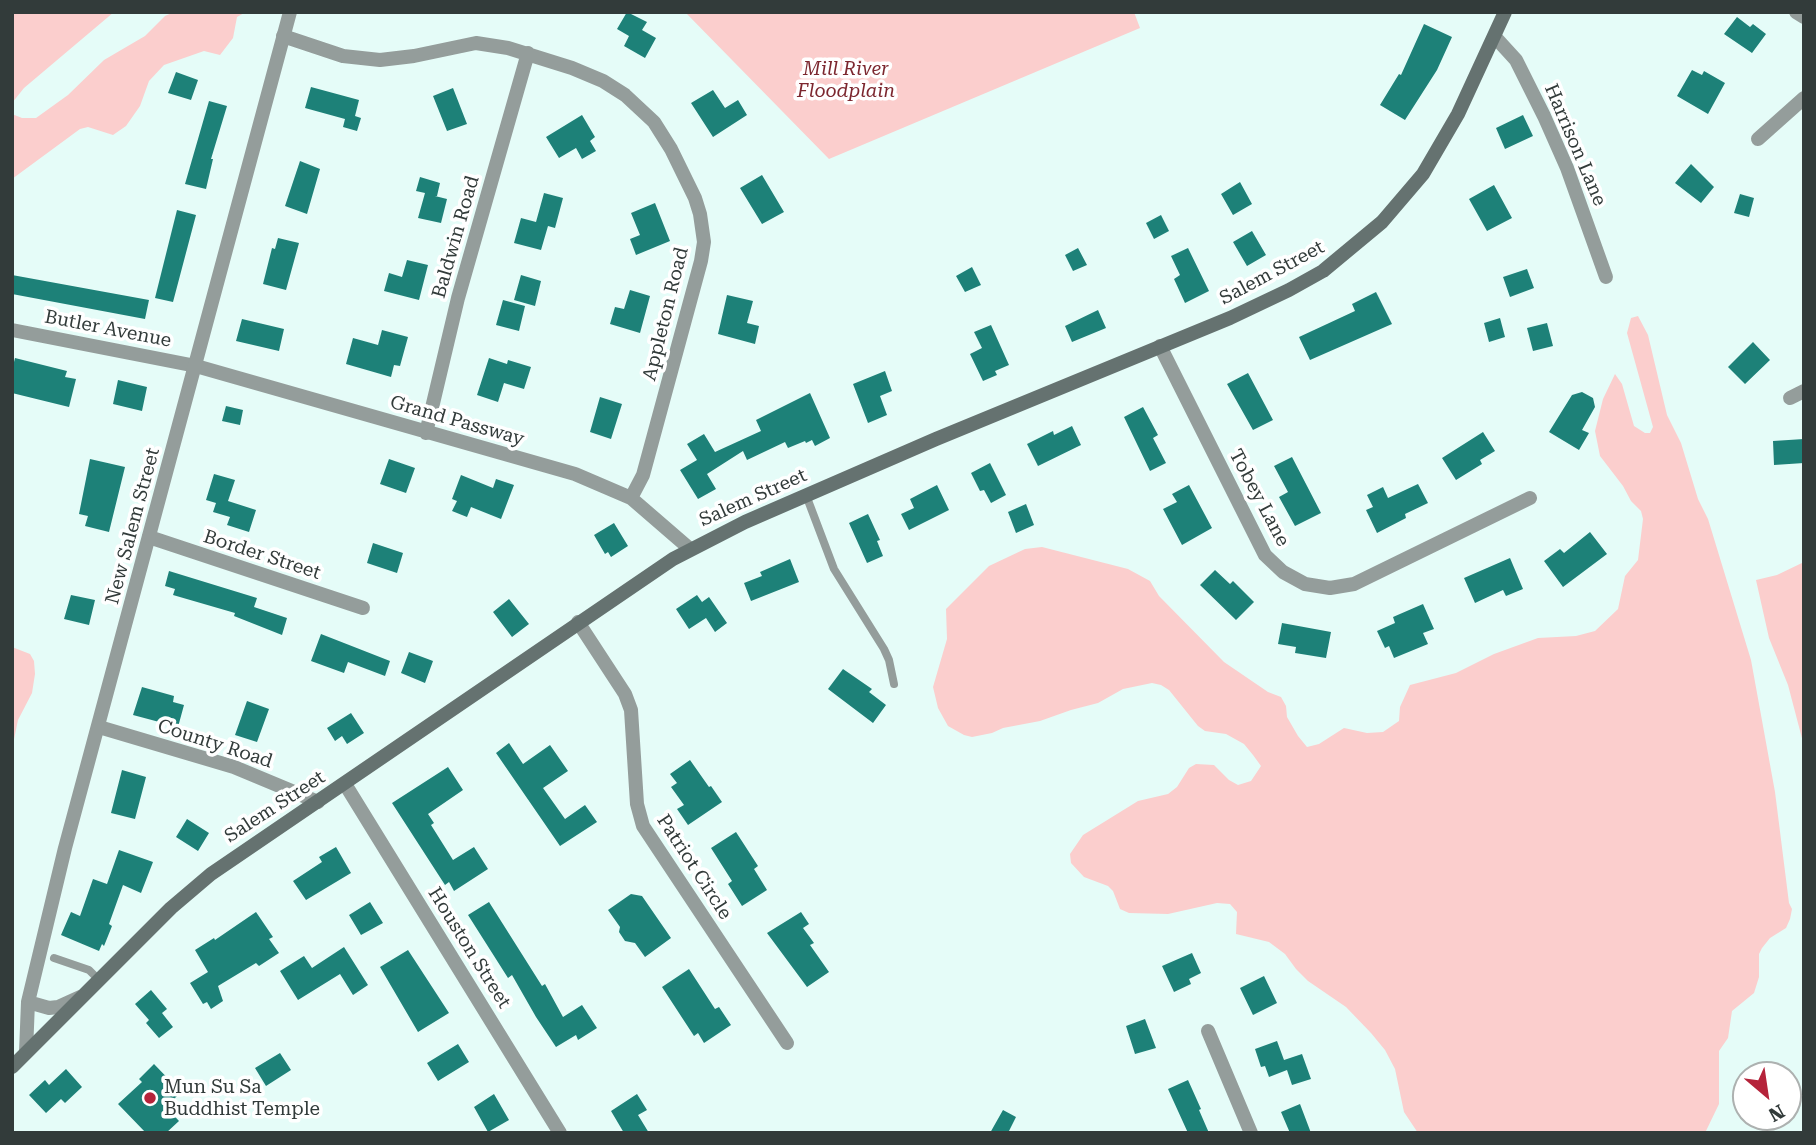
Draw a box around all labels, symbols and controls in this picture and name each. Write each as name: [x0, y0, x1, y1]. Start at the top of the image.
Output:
park label: Mill River Floodplain: [797, 58, 895, 102]
street label: Harrison Lane: [1539, 81, 1611, 209]
street label: Baldwin Road: [428, 173, 484, 301]
street label: Salem Street: [1216, 236, 1328, 310]
street label: Appleton Road: [638, 245, 694, 383]
street label: Butler Avenue: [43, 306, 173, 352]
street label: Grand Passway: [387, 391, 527, 451]
street label: New Salem Street: [101, 445, 165, 607]
street label: Tobey Lane: [1224, 446, 1294, 550]
street label: Salem Street: [696, 464, 810, 532]
street label: Border Street: [201, 525, 323, 585]
street label: County Road: [155, 715, 275, 773]
street label: Salem Street: [221, 766, 329, 848]
street label: Patriot Circle: [652, 810, 736, 924]
street label: Houston Street: [423, 883, 515, 1013]
north arrow: [1732, 1061, 1802, 1131]
place label: Mun Su Sa Buddhist Temple: [164, 1076, 320, 1120]
marker: Mun Su Sa Buddhist Temple: [142, 1090, 158, 1106]
text: N: [1764, 1099, 1788, 1127]

